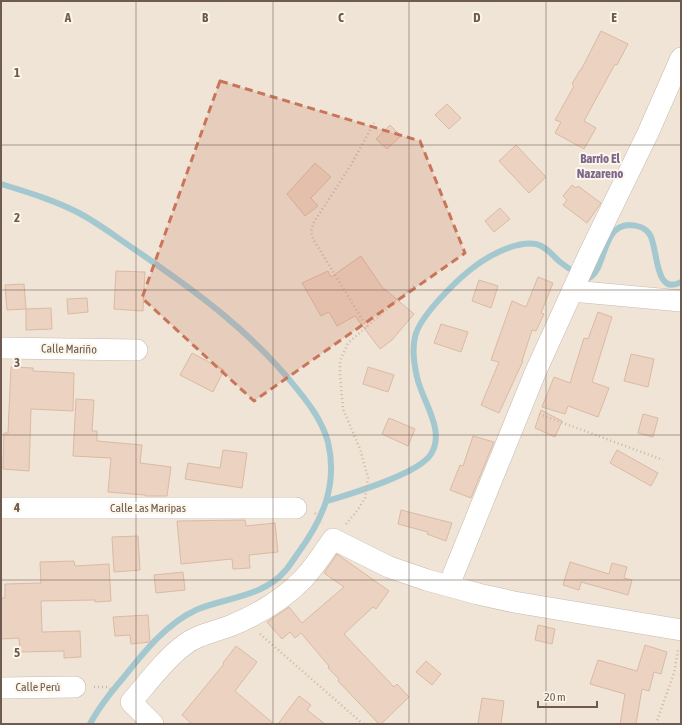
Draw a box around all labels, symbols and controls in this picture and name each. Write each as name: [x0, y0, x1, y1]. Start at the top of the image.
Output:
text: A: [64, 10, 72, 25]
text: B: [202, 10, 209, 25]
text: C: [338, 10, 344, 25]
text: D: [473, 10, 481, 25]
text: E: [611, 10, 617, 25]
text: 1: [14, 65, 20, 80]
district label: Barrio El Nazareno: [577, 151, 623, 181]
text: 2: [14, 210, 20, 225]
street label: Calle Mariño: [41, 342, 97, 356]
text: 3: [14, 355, 20, 370]
text: 4: [13, 500, 20, 515]
street label: Calle Las Maripas: [110, 501, 186, 515]
text: 5: [14, 645, 20, 660]
street label: Calle Perú: [16, 680, 61, 694]
scale bar: [538, 683, 597, 709]
text: 20 m: [544, 690, 566, 704]

